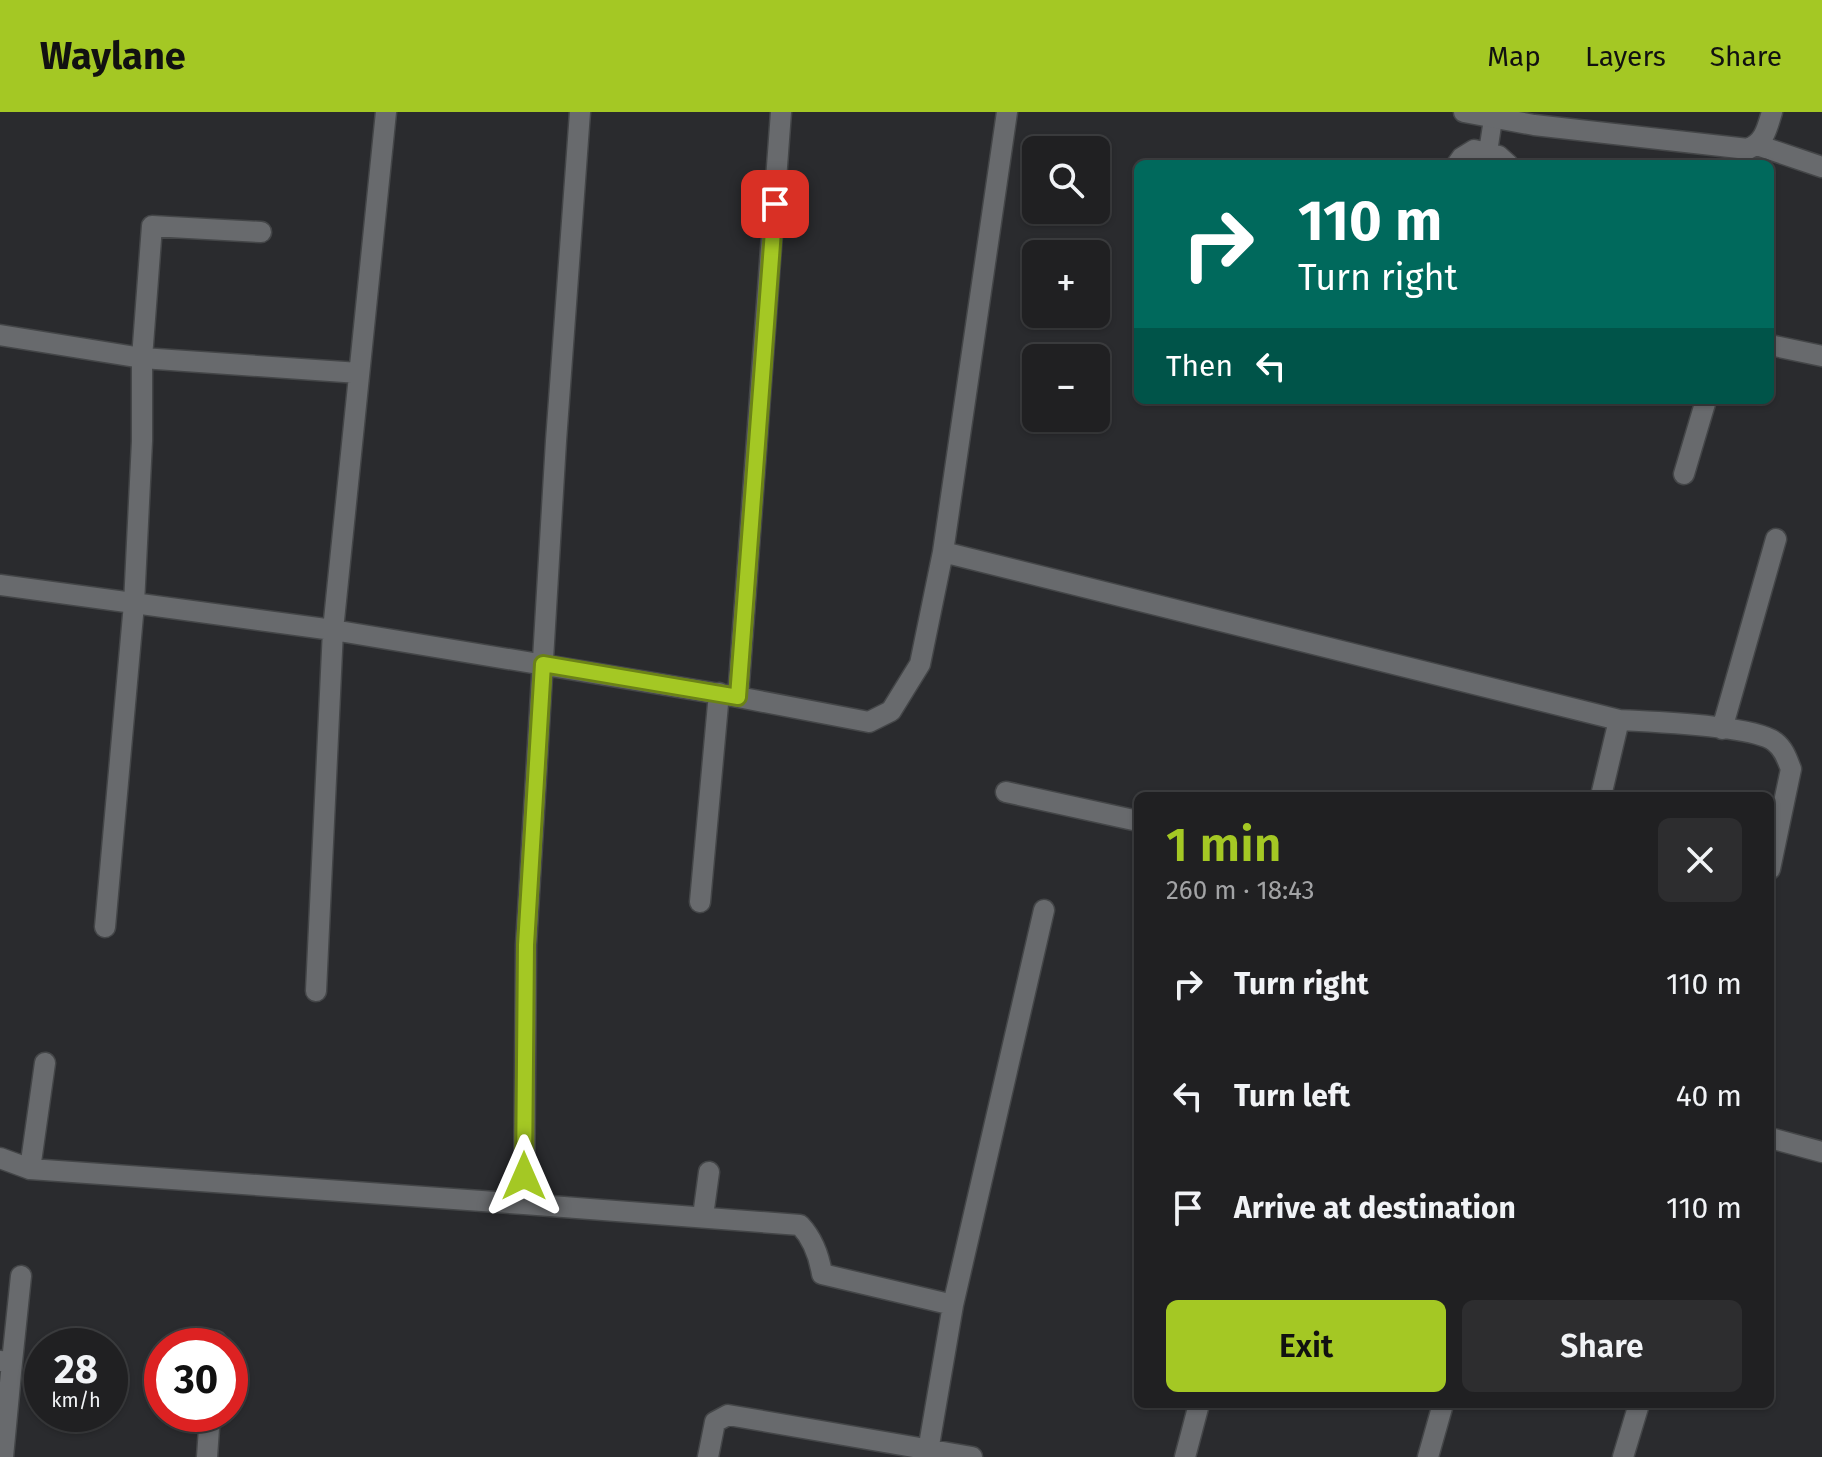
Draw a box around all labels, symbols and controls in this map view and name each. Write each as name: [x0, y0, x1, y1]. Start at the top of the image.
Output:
text: Waylane: [40, 33, 186, 79]
text: Map: [1487, 40, 1541, 73]
text: Layers: [1585, 40, 1666, 73]
text: Share: [1710, 40, 1782, 73]
map controls: [1022, 136, 1110, 432]
button: search: [1022, 136, 1110, 224]
pin: [741, 170, 809, 238]
icon: arrive: [753, 182, 797, 226]
text: 110 m: [1298, 188, 1442, 255]
icon: right: [1166, 192, 1270, 296]
button: +: [1022, 240, 1110, 328]
text: Turn right: [1298, 256, 1458, 300]
button: −: [1022, 344, 1110, 432]
icon: left: [1249, 344, 1293, 388]
text: Then: [1166, 348, 1233, 384]
text: 1 min: [1166, 816, 1282, 874]
button: close: [1658, 818, 1742, 902]
text: 260 m · 18:43: [1166, 875, 1315, 906]
icon: right: [1166, 962, 1210, 1006]
text: Turn right: [1234, 966, 1369, 1002]
text: 110 m: [1666, 966, 1742, 1002]
icon: left: [1166, 1074, 1210, 1118]
text: Turn left: [1234, 1078, 1350, 1114]
text: 40 m: [1676, 1078, 1742, 1114]
position arrow: [482, 1134, 566, 1218]
icon: arrive: [1166, 1186, 1210, 1230]
text: Arrive at destination: [1234, 1190, 1516, 1226]
text: 110 m: [1666, 1190, 1742, 1226]
button: Exit: [1166, 1300, 1446, 1392]
button: Share: [1462, 1300, 1742, 1392]
speed limit sign: 30: [144, 1328, 248, 1432]
text: 28: [54, 1346, 98, 1394]
text: km/h: [51, 1388, 101, 1412]

